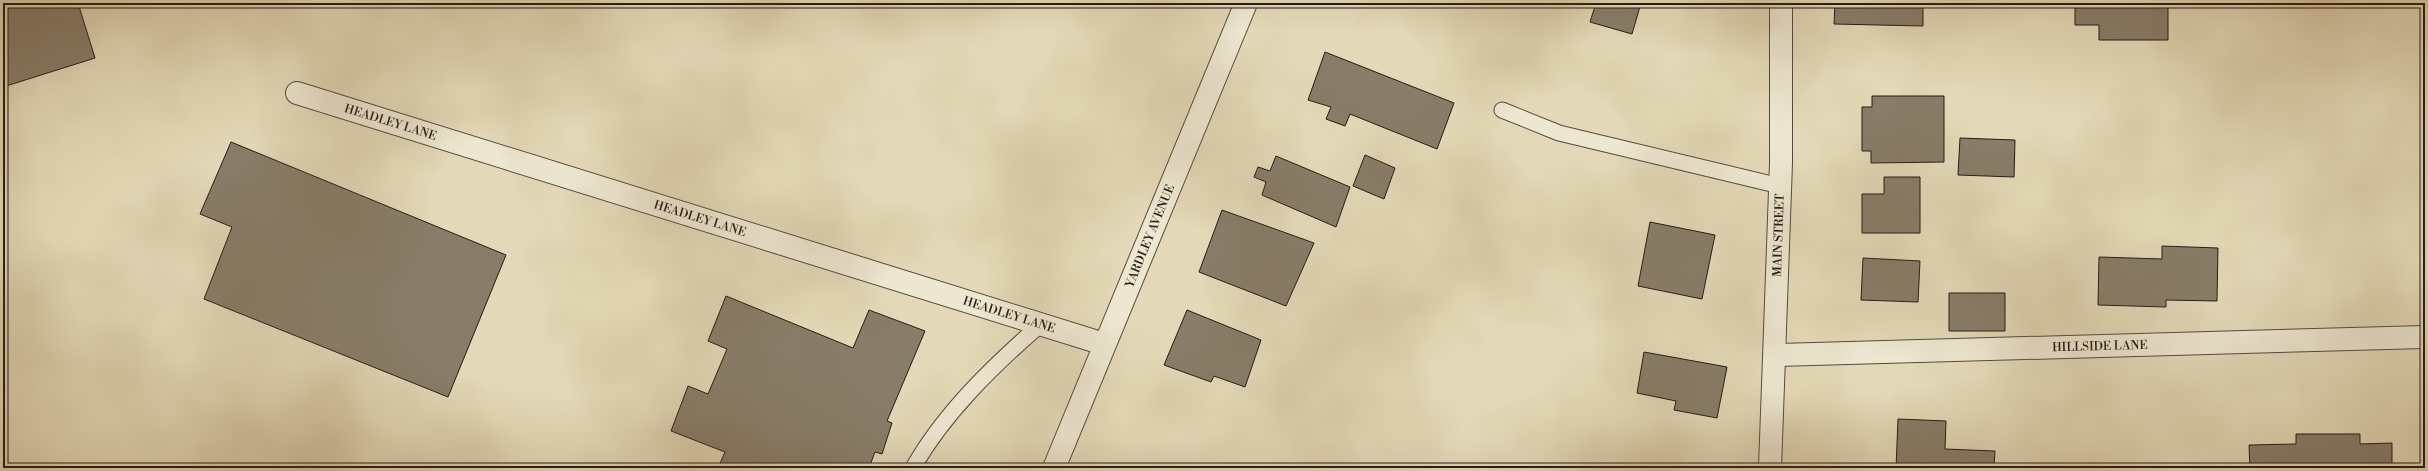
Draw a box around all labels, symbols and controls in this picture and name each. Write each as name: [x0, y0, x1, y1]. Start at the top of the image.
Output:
street label: HEADLEY LANE: [342, 101, 438, 144]
street label: YARDLEY AVENUE: [1122, 182, 1178, 291]
street label: MAIN STREET: [1770, 193, 1788, 277]
street label: HEADLEY LANE: [652, 197, 748, 240]
street label: HEADLEY LANE: [961, 294, 1057, 336]
street label: HILLSIDE LANE: [2052, 338, 2148, 355]

